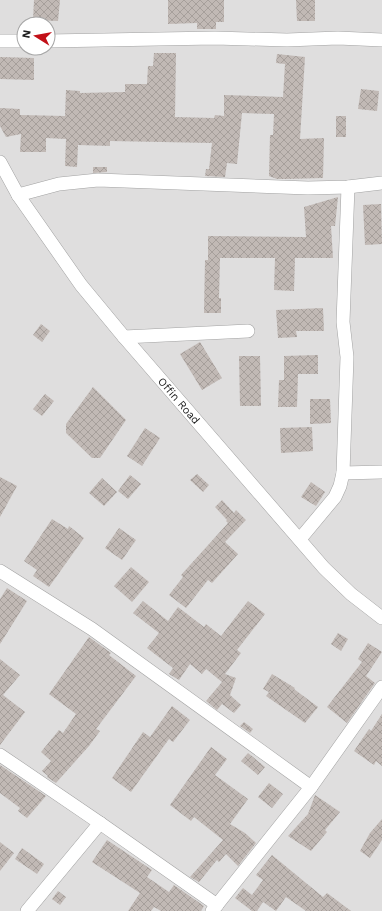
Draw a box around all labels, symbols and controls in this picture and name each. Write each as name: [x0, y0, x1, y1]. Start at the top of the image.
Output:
north arrow: [16, 16, 56, 56]
text: N: [20, 29, 34, 39]
street label: Offin Road: [155, 375, 202, 427]

